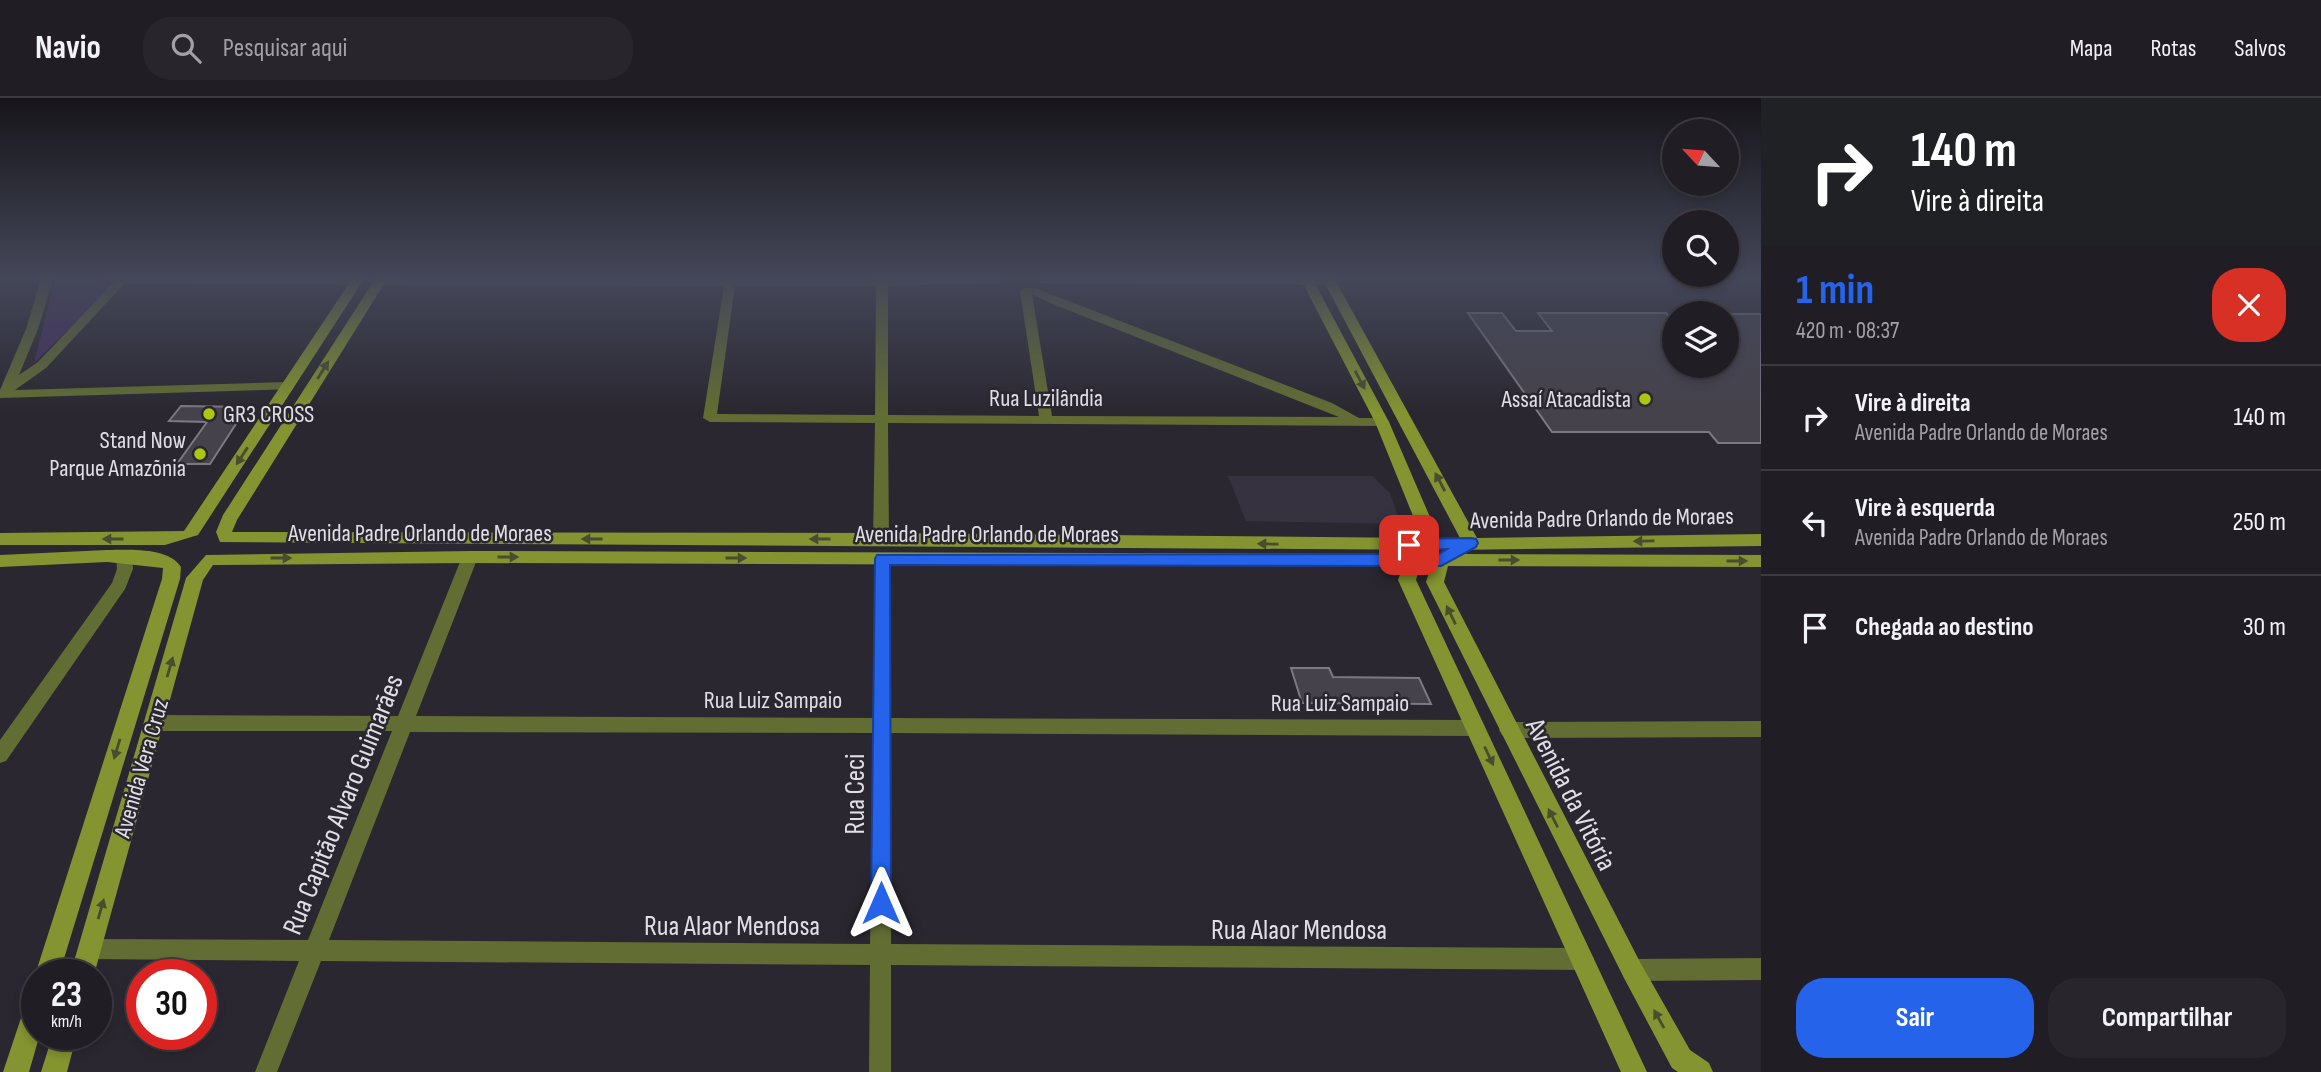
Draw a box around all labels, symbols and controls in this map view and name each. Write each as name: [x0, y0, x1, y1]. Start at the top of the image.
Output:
search box: [143, 17, 633, 80]
text: Navio: [35, 28, 101, 68]
icon: search: [167, 29, 205, 67]
text: Pesquisar aqui: [223, 33, 347, 64]
text: Mapa: [2070, 34, 2113, 63]
text: Rotas: [2151, 34, 2196, 63]
text: Salvos: [2234, 34, 2286, 63]
north arrow: [1662, 119, 1740, 196]
map controls: [1662, 119, 1739, 378]
text: 140 m: [1911, 122, 2017, 181]
icon: right: [1796, 126, 1887, 217]
text: Vire à direita: [1911, 182, 2044, 221]
button: search: [1662, 210, 1739, 287]
text: 1 min: [1796, 265, 1874, 316]
button: close: [2212, 268, 2286, 342]
button: layers: [1662, 301, 1739, 378]
text: 420 m · 08:37: [1796, 317, 1899, 345]
one-way arrow: [317, 360, 330, 380]
one-way arrow: [1354, 370, 1366, 390]
street label: Rua Luzilândia: [989, 384, 1103, 413]
place label: Assaí Atacadista: [1500, 385, 1631, 414]
text: Vire à direita: [1855, 388, 1971, 419]
marker: Assaí Atacadista: [1637, 391, 1653, 407]
icon: right: [1796, 399, 1834, 437]
place label: GR3 CROSS: [223, 400, 314, 429]
text: 140 m: [2234, 402, 2286, 433]
marker: GR3 CROSS: [201, 406, 217, 422]
text: Avenida Padre Orlando de Moraes: [1855, 419, 2108, 447]
place label: Stand Now Parque Amazõnia: [49, 426, 186, 483]
marker: Stand Now Parque Amazõnia: [192, 446, 208, 462]
one-way arrow: [235, 447, 249, 465]
one-way arrow: [1434, 473, 1446, 492]
text: Vire à esquerda: [1855, 493, 1995, 524]
street label: Avenida Padre Orlando de Moraes: [1469, 502, 1734, 535]
icon: left: [1796, 504, 1834, 542]
text: 250 m: [2232, 507, 2286, 538]
pin: [1379, 515, 1439, 575]
street label: Avenida Padre Orlando de Moraes: [287, 519, 552, 548]
street label: Avenida Padre Orlando de Moraes: [854, 520, 1119, 549]
text: Avenida Padre Orlando de Moraes: [1855, 524, 2108, 552]
icon: arrive: [1390, 526, 1428, 564]
one-way arrow: [102, 533, 124, 545]
one-way arrow: [581, 533, 603, 545]
one-way arrow: [809, 533, 831, 545]
one-way arrow: [1633, 535, 1655, 547]
one-way arrow: [1256, 538, 1278, 550]
one-way arrow: [497, 551, 519, 563]
one-way arrow: [270, 552, 292, 564]
one-way arrow: [725, 552, 747, 564]
one-way arrow: [1499, 554, 1521, 566]
one-way arrow: [1726, 555, 1748, 567]
one-way arrow: [1445, 605, 1456, 625]
icon: arrive: [1796, 609, 1834, 647]
text: Chegada ao destino: [1855, 612, 2034, 643]
text: 30 m: [2243, 612, 2286, 643]
one-way arrow: [166, 656, 176, 677]
street label: Rua Capitão Alvaro Guimarães: [276, 670, 411, 939]
street label: Rua Luiz Sampaio: [704, 686, 842, 715]
street label: Rua Luiz Sampaio: [1271, 689, 1409, 718]
street label: Avenida Vera Cruz: [108, 695, 175, 842]
street label: Avenida da Vitória: [1518, 712, 1623, 876]
one-way arrow: [111, 739, 122, 760]
one-way arrow: [1483, 746, 1494, 766]
street label: Rua Ceci: [839, 754, 872, 834]
one-way arrow: [1547, 808, 1559, 828]
position arrow: [844, 866, 918, 940]
one-way arrow: [96, 898, 106, 919]
street label: Rua Alaor Mendosa: [644, 910, 820, 943]
street label: Rua Alaor Mendosa: [1211, 914, 1387, 947]
speed limit sign: 30: [126, 959, 217, 1050]
text: 23: [51, 974, 82, 1017]
button: Sair: [1796, 978, 2034, 1058]
button: Compartilhar: [2048, 978, 2286, 1058]
one-way arrow: [1653, 1009, 1665, 1029]
text: km/h: [51, 1011, 82, 1032]

